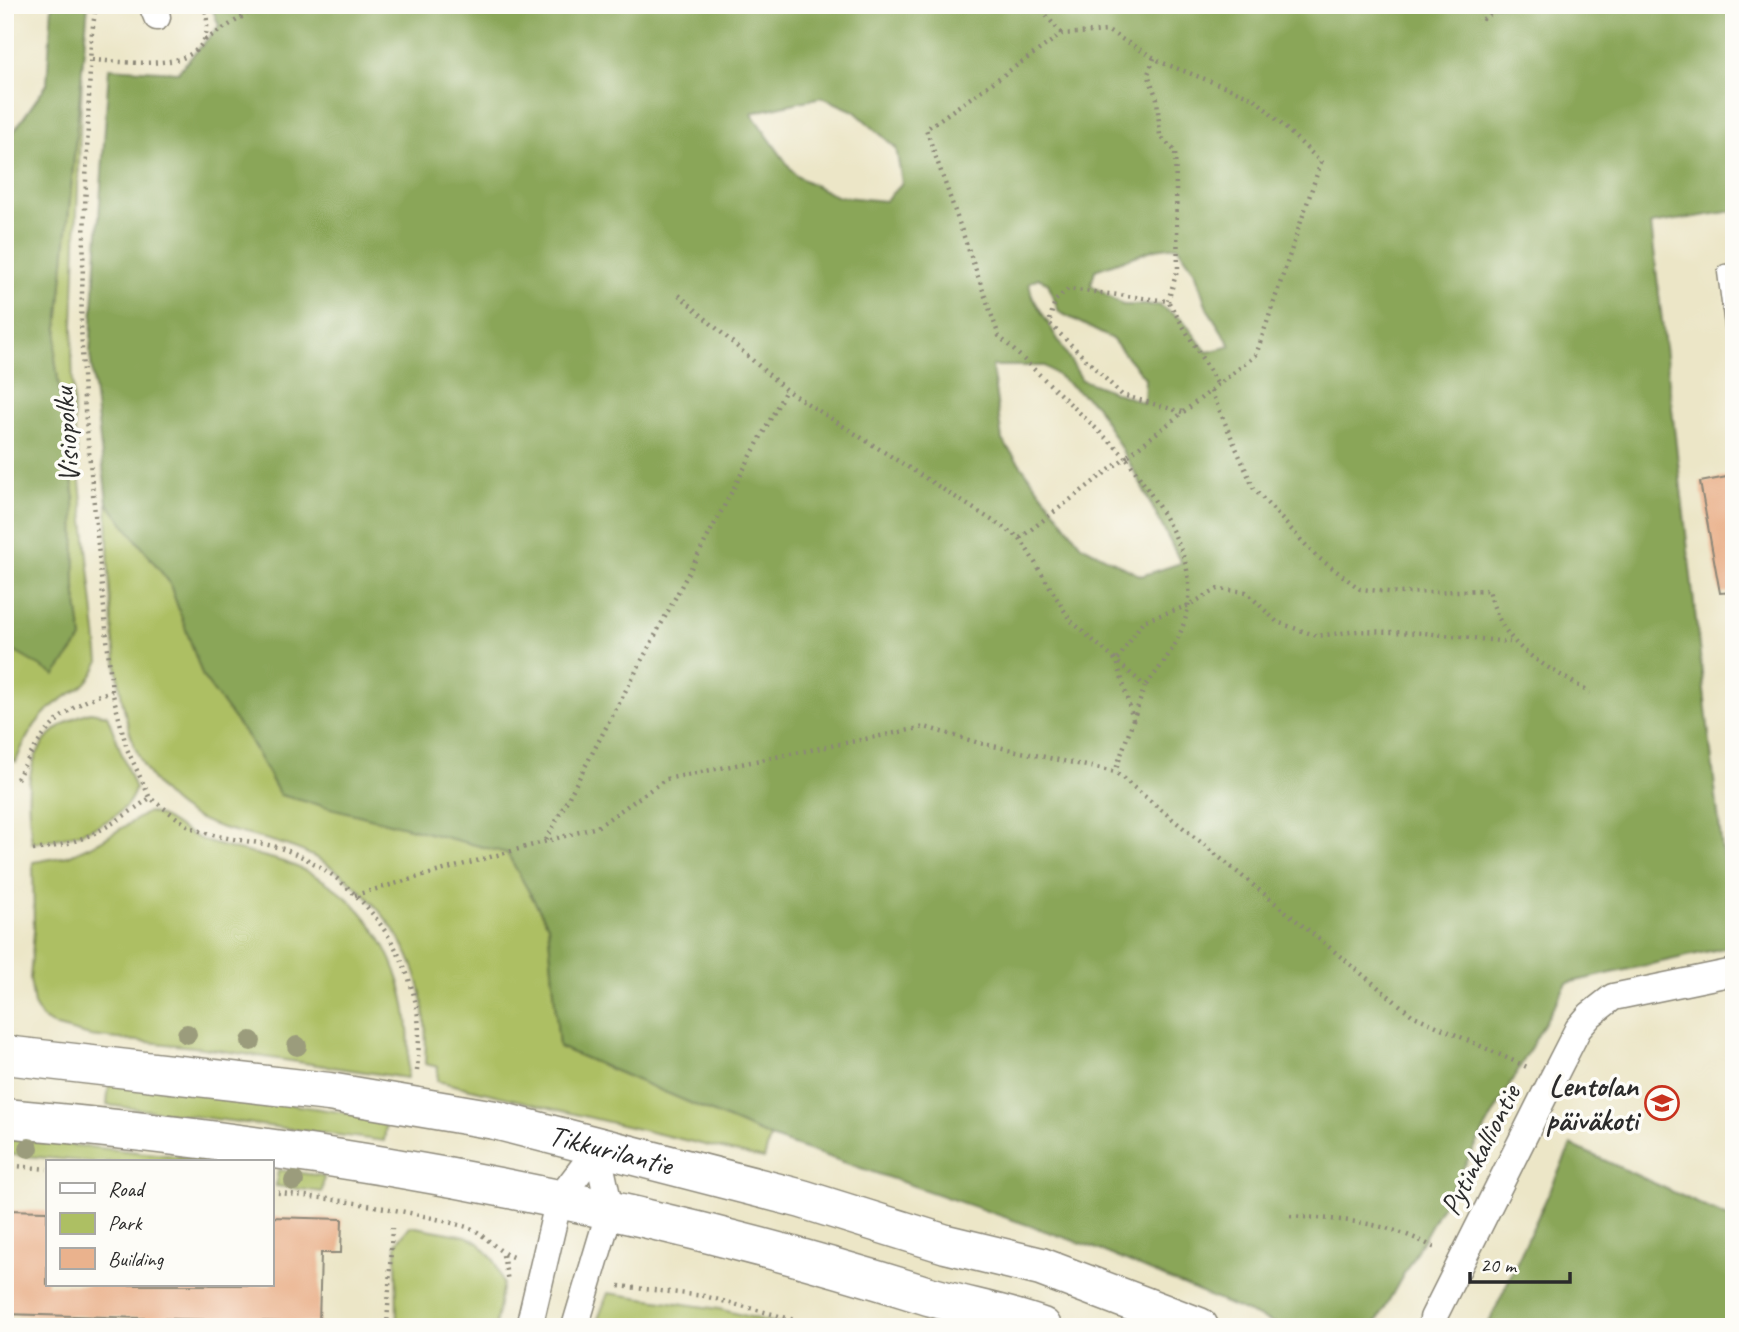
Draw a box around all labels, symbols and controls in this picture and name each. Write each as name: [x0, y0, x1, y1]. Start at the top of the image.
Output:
street label: Visiopolku: [44, 384, 88, 484]
place label: Lentolan päiväkoti: [1546, 1067, 1642, 1139]
street label: Pytinkalliontie: [1431, 1076, 1530, 1222]
school or university icon: Lentolan päiväkoti: [1643, 1084, 1681, 1122]
street label: Tikkurilantie: [545, 1116, 679, 1184]
legend: [46, 1160, 273, 1286]
text: Road: [108, 1176, 147, 1202]
text: Park: [108, 1210, 143, 1236]
scale bar: [1470, 1241, 1569, 1285]
text: Building: [108, 1246, 165, 1272]
text: 20 m: [1480, 1252, 1518, 1278]

